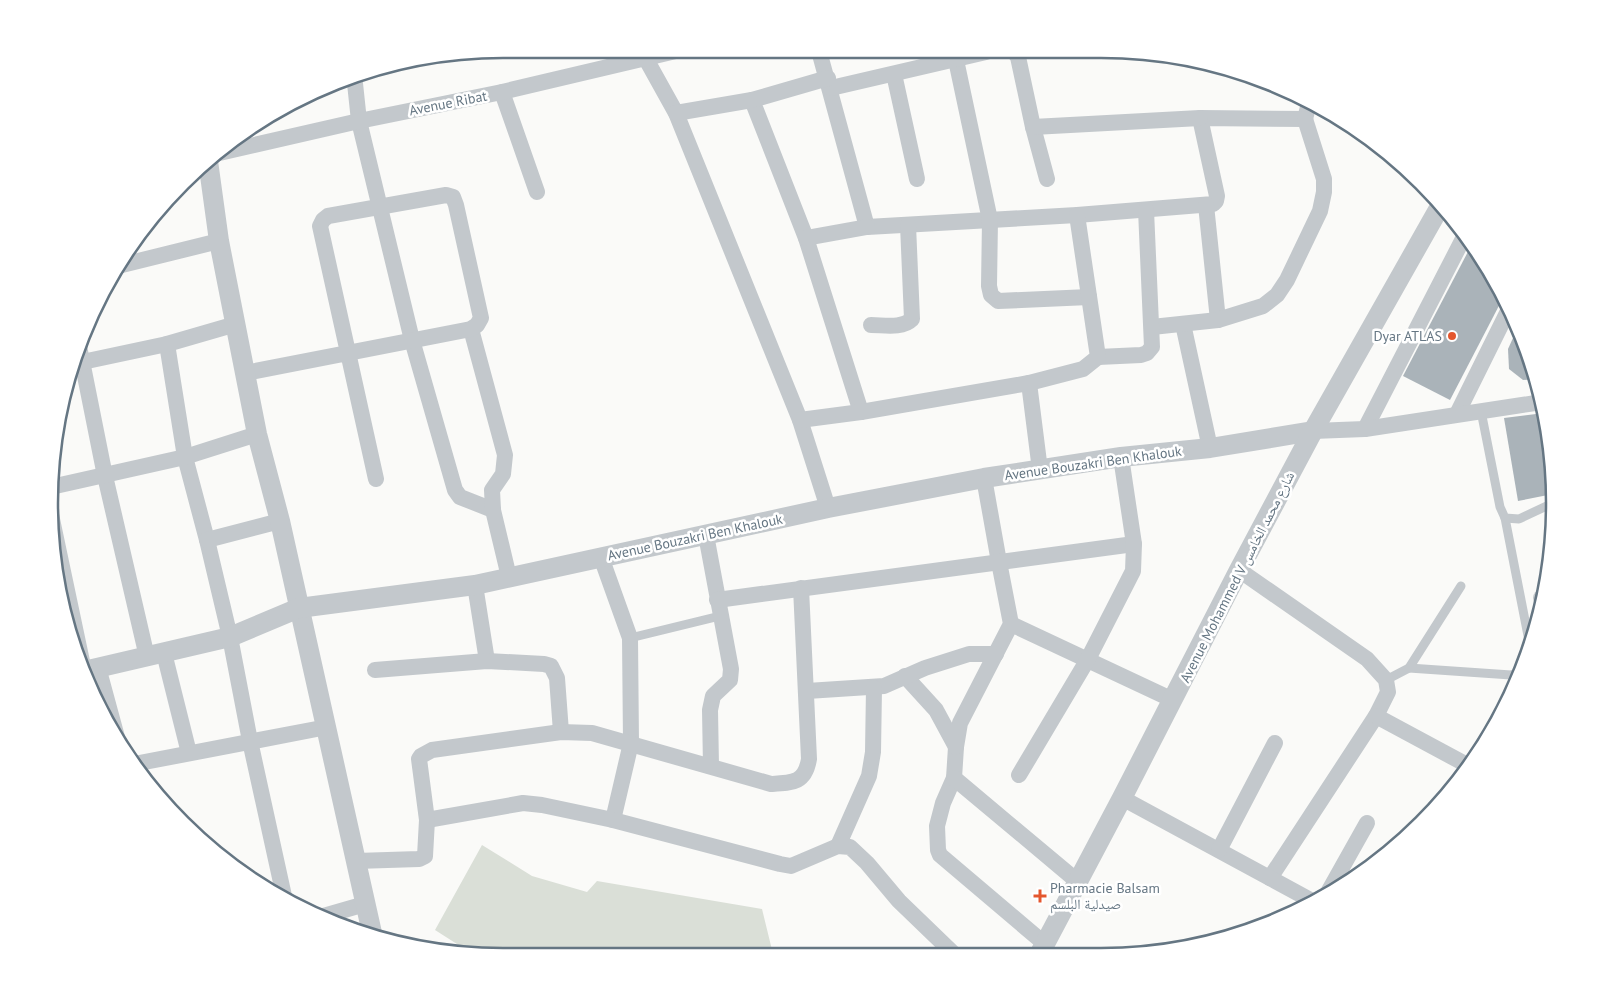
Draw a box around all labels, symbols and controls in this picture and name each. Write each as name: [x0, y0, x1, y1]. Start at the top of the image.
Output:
street label: Avenue Ribat: [408, 87, 489, 119]
place label: Dyar ATLAS: [1374, 327, 1442, 345]
marker: Dyar ATLAS: [1446, 330, 1458, 342]
street label: Avenue Bouzakri Ben Khalouk: [1003, 442, 1183, 484]
street label: Avenue Mohammed V شارع محمد الخامس: [1176, 468, 1299, 686]
street label: Avenue Bouzakri Ben Khalouk: [606, 510, 784, 564]
place label: Pharmacie Balsam صيدلية البلسم: [1050, 879, 1160, 914]
marker: Pharmacie Balsam صيدلية البلسم: [1034, 890, 1046, 902]

